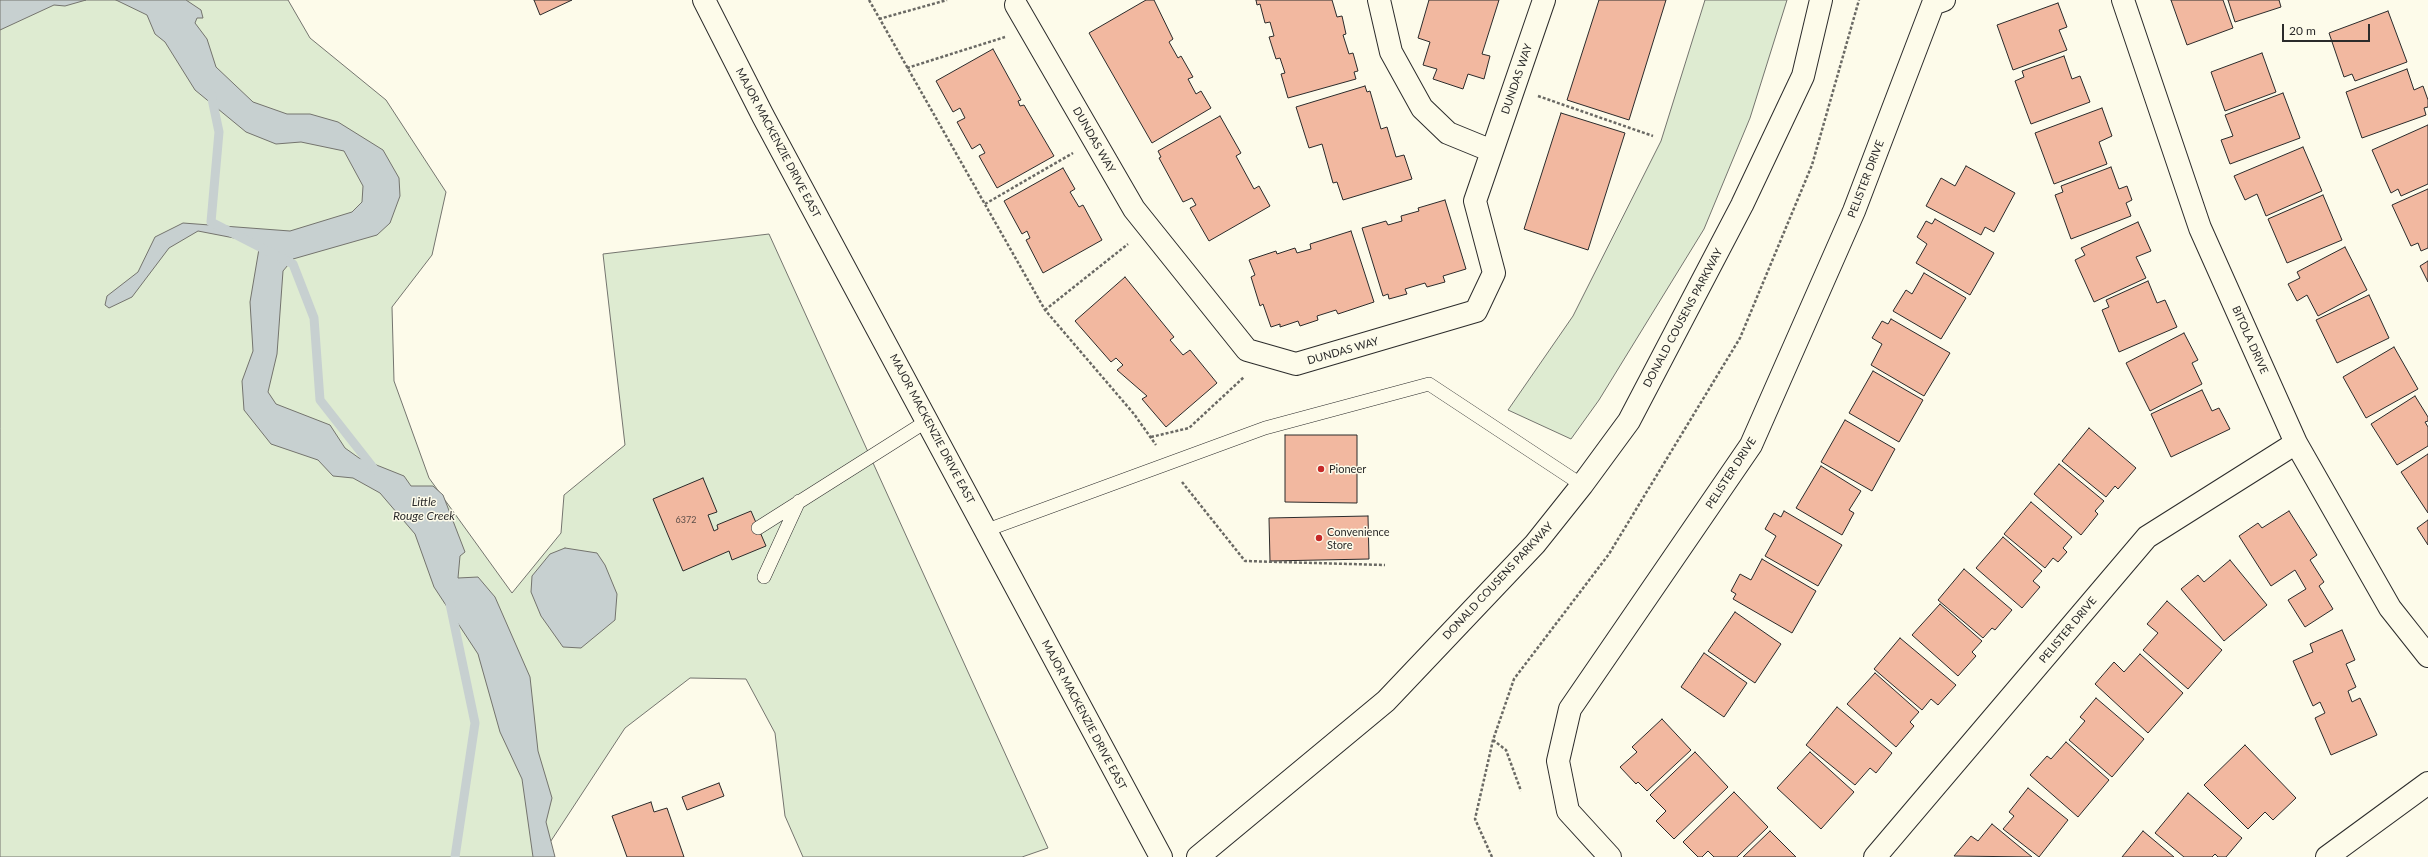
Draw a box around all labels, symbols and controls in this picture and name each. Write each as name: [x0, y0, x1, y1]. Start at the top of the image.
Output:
scale bar: [2284, 16, 2372, 42]
text: 20 m: [2289, 23, 2316, 38]
street label: DUNDAS WAY: [1499, 42, 1535, 116]
street label: MAJOR MACKENZIE DRIVE EAST: [733, 66, 823, 220]
street label: DUNDAS WAY: [1070, 105, 1118, 175]
street label: PELISTER DRIVE: [1845, 138, 1887, 220]
street label: DONALD COUSENS PARKWAY: [1641, 246, 1725, 390]
street label: BITOLA DRIVE: [2229, 304, 2271, 376]
street label: DUNDAS WAY: [1306, 334, 1380, 368]
street label: MAJOR MACKENZIE DRIVE EAST: [887, 352, 977, 506]
street label: PELISTER DRIVE: [1703, 435, 1759, 511]
place label: Pioneer: [1329, 462, 1366, 476]
marker: Pioneer: [1316, 464, 1326, 474]
water label: Little Rouge Creek: [393, 495, 455, 523]
house number: 6372: [676, 515, 696, 525]
street label: DONALD COUSENS PARKWAY: [1440, 520, 1556, 642]
place label: Convenience Store: [1327, 525, 1390, 551]
marker: Convenience Store: [1314, 533, 1324, 543]
street label: PELISTER DRIVE: [2036, 594, 2100, 666]
street label: MAJOR MACKENZIE DRIVE EAST: [1039, 638, 1129, 792]

